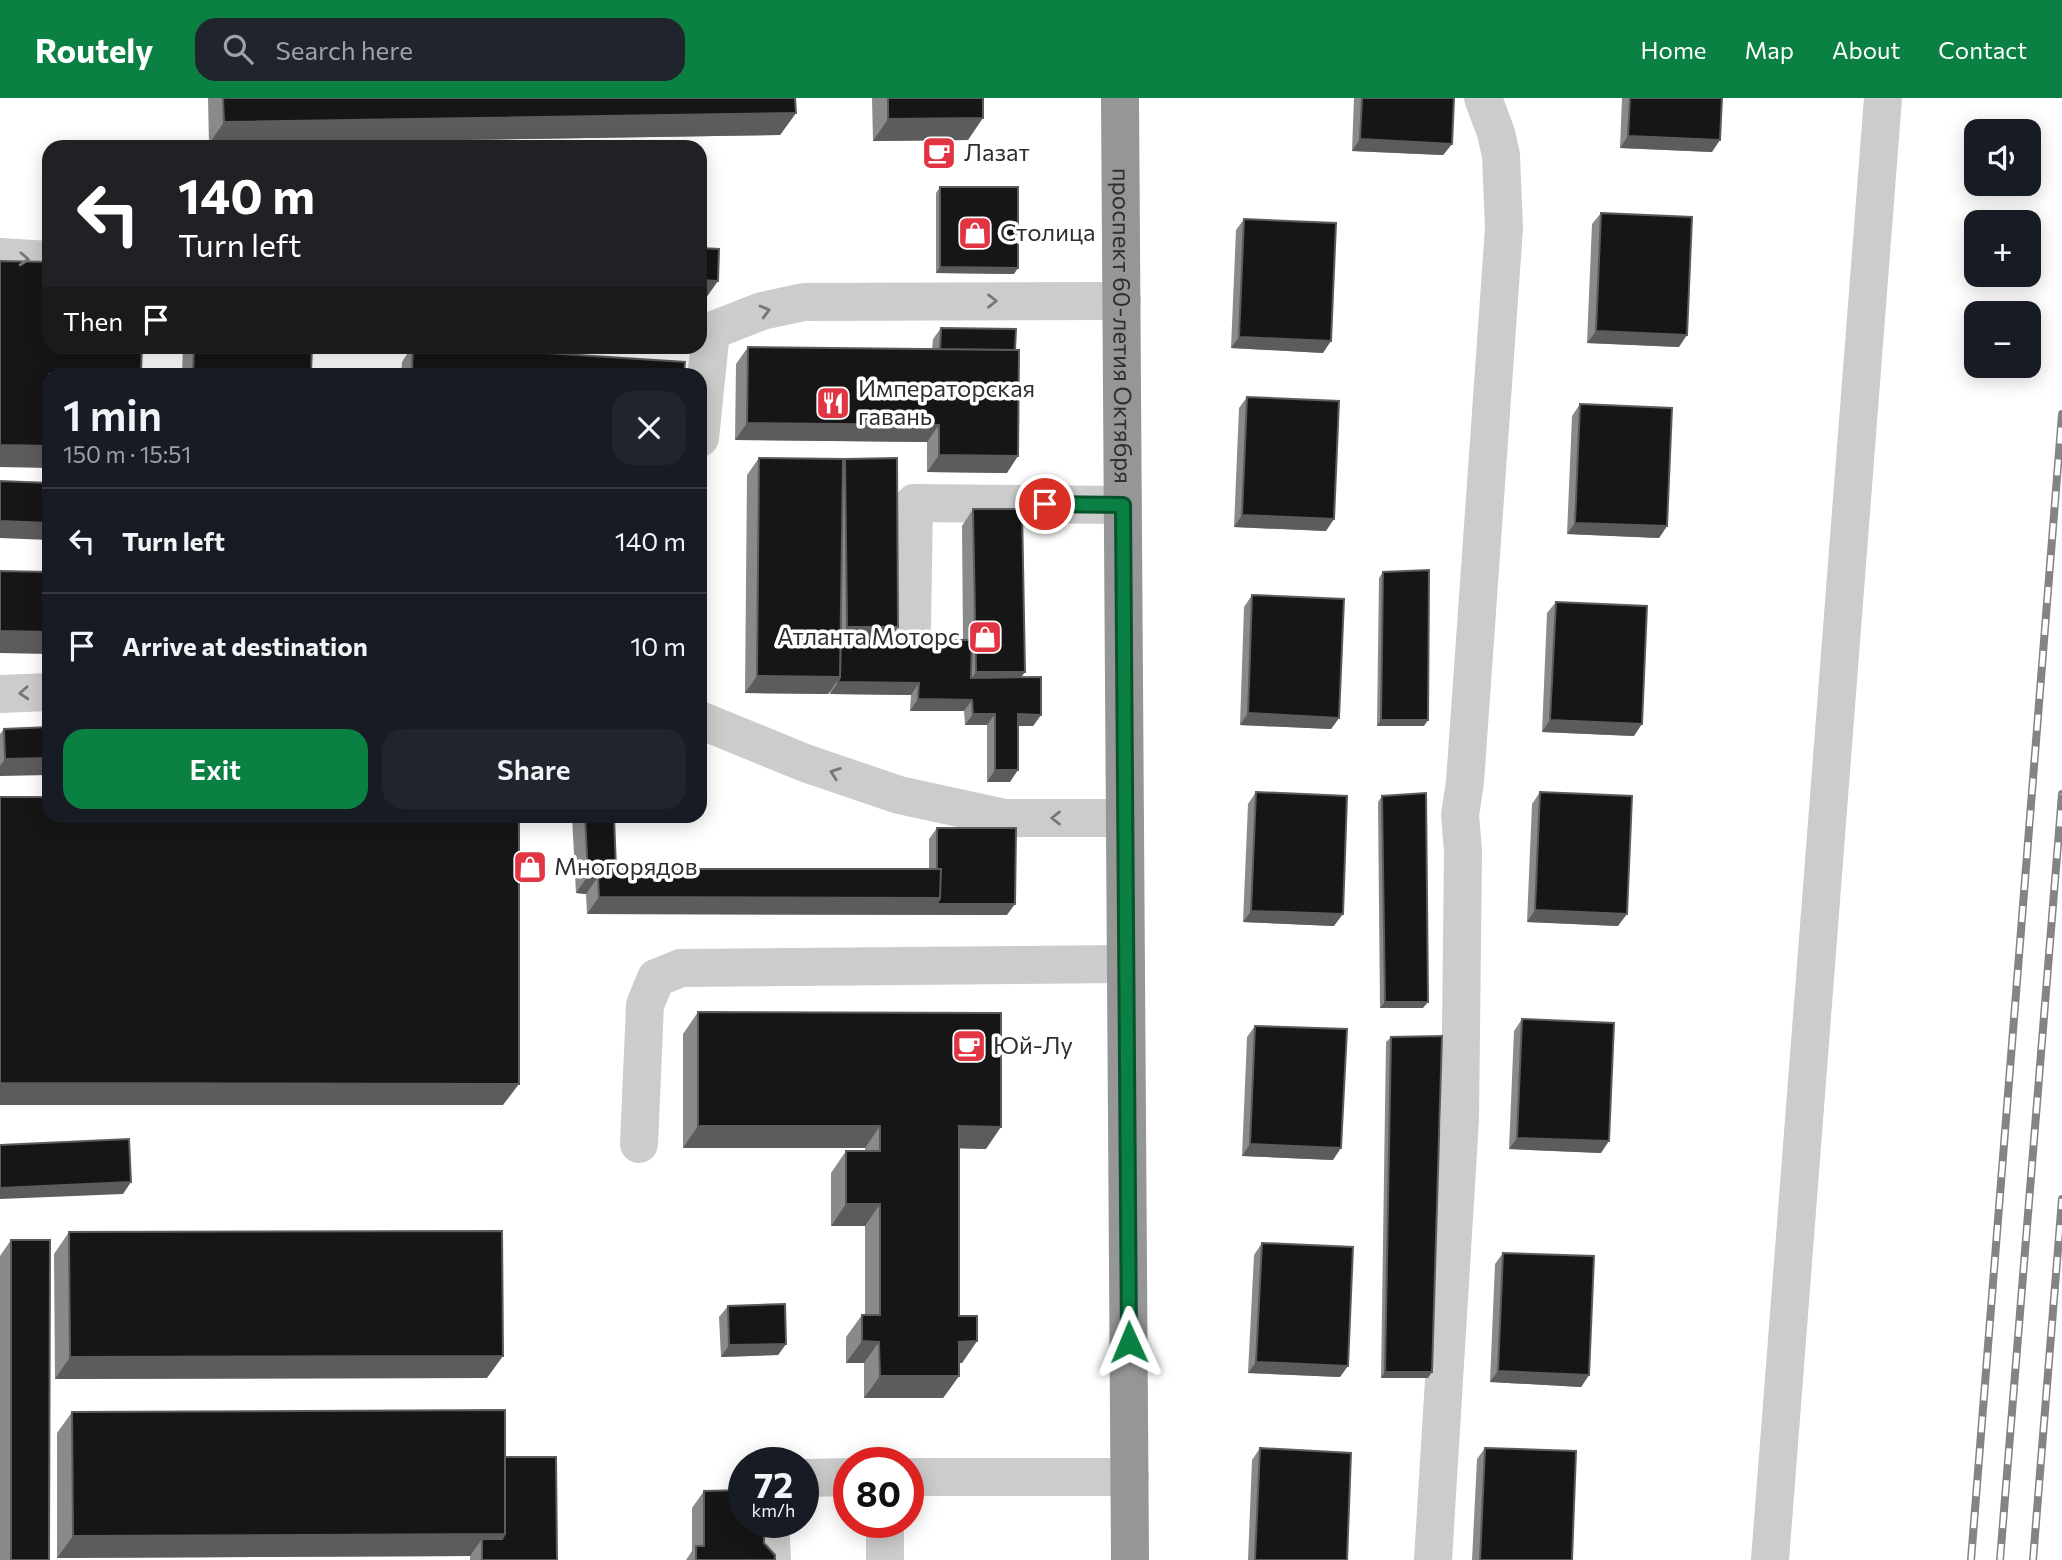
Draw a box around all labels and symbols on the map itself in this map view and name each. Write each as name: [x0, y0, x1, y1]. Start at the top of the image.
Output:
cafe icon: Лазат: [920, 134, 958, 172]
place label: Лазат: [964, 137, 1030, 166]
street label: проспект 60-летия Октября: [1107, 168, 1139, 484]
shop icon: Столица: [956, 214, 994, 252]
place label: Столица: [1000, 217, 1095, 246]
one-way arrow: [19, 251, 30, 266]
one-way arrow: [987, 293, 997, 309]
one-way arrow: [759, 305, 771, 319]
place label: Императорская гавань: [858, 373, 1035, 430]
restaurant icon: Императорская гавань: [814, 384, 852, 422]
pin: [1015, 474, 1075, 534]
shop icon: Атланта Моторс: [966, 618, 1004, 656]
place label: Атланта Моторс: [777, 621, 960, 650]
one-way arrow: [19, 685, 30, 700]
one-way arrow: [829, 767, 842, 781]
one-way arrow: [1051, 810, 1061, 826]
shop icon: Многорядов: [511, 848, 549, 886]
place label: Многорядов: [554, 851, 697, 880]
cafe icon: Юй-Лу: [950, 1027, 988, 1065]
place label: Юй-Лу: [993, 1030, 1073, 1059]
position arrow: [1092, 1305, 1166, 1379]
speed limit sign: 80: [833, 1447, 924, 1538]

